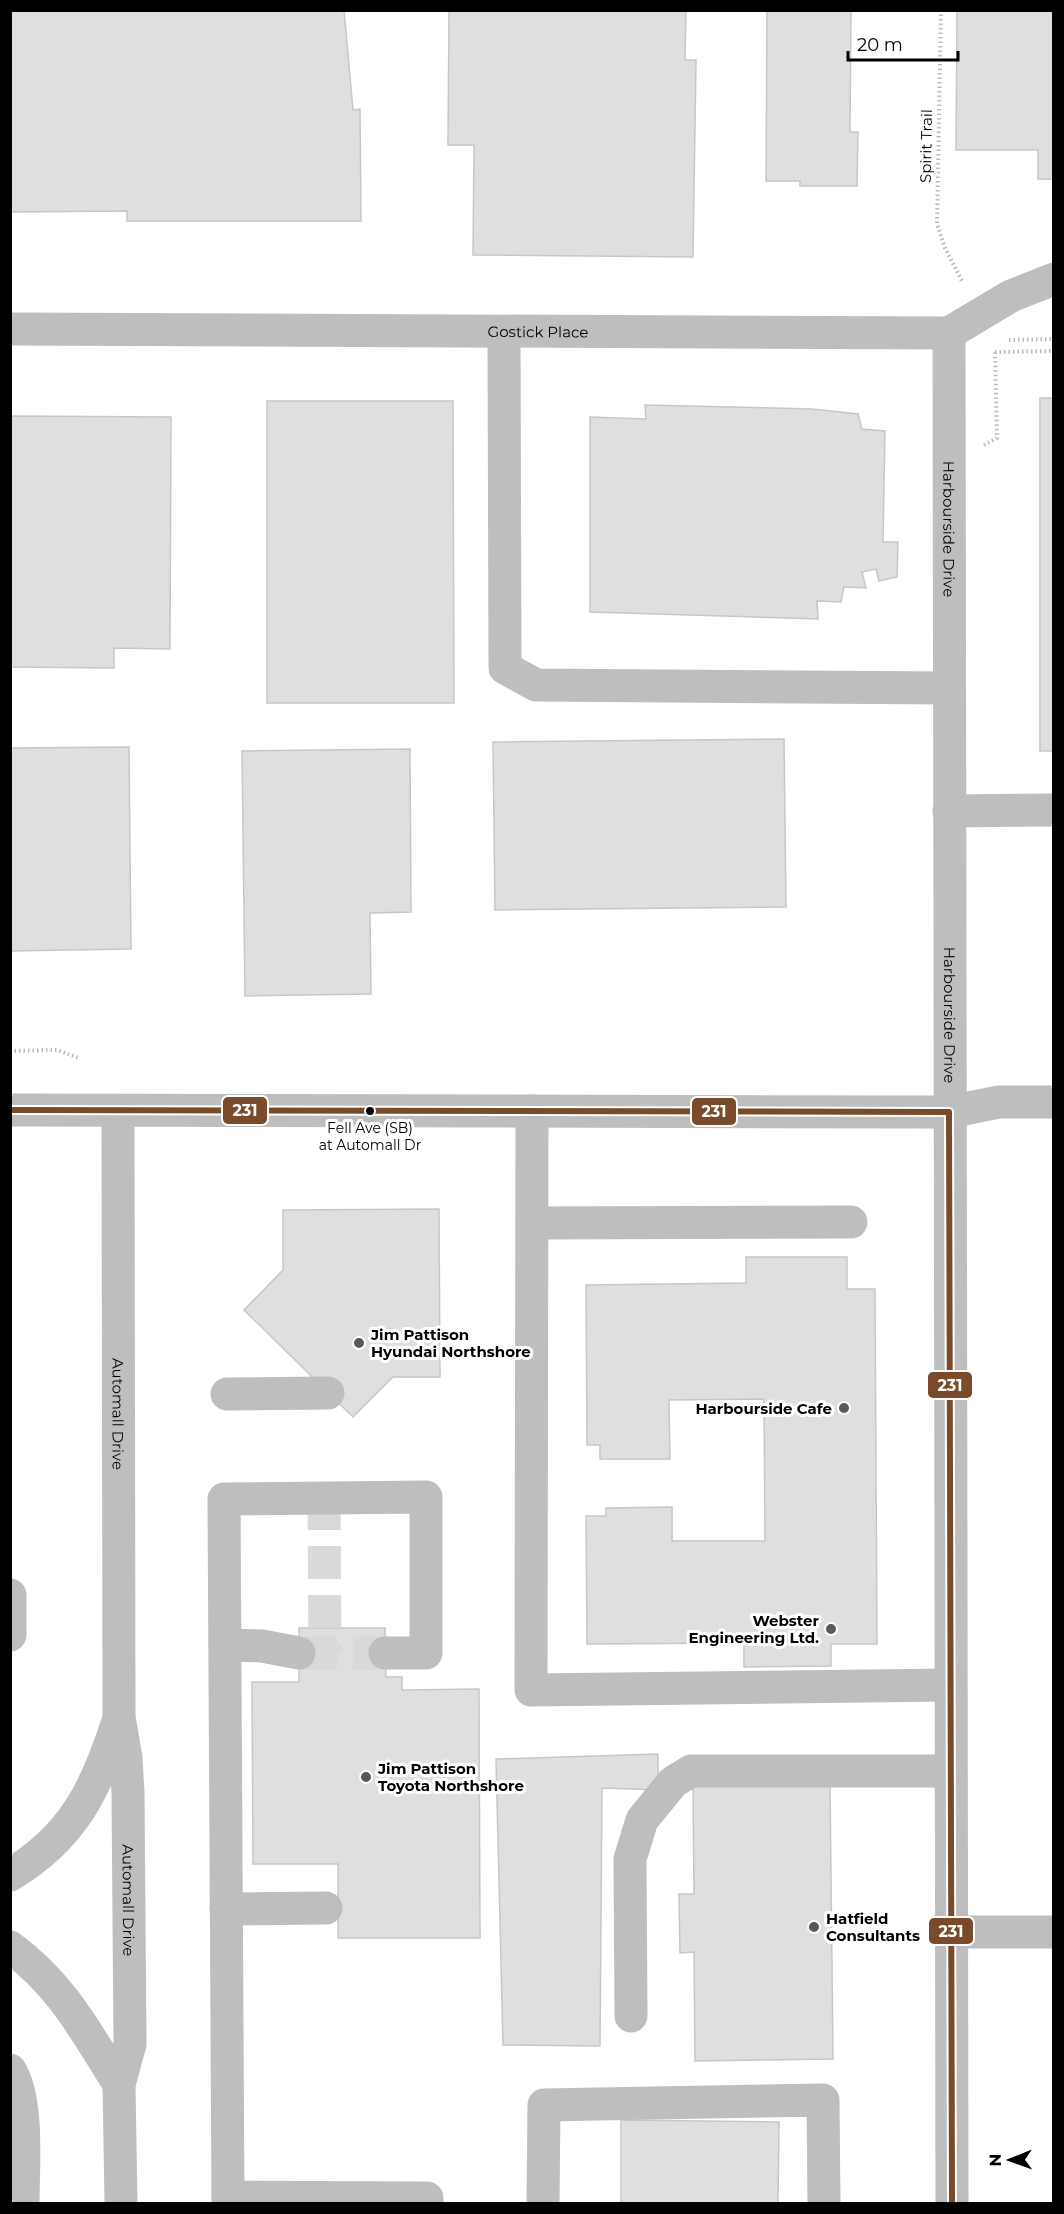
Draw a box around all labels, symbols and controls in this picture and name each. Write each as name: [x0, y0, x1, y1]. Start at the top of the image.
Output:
scale bar: [848, 24, 958, 62]
text: 20 m: [857, 34, 903, 56]
street label: Spirit Trail: [916, 109, 936, 183]
street label: Gostick Place: [488, 322, 588, 341]
street label: Harbourside Drive: [940, 461, 959, 597]
street label: Harbourside Drive: [940, 947, 960, 1083]
line badge: 231: [222, 1096, 268, 1125]
line badge: 231: [691, 1097, 737, 1126]
text: 231: [232, 1101, 258, 1120]
text: 231: [701, 1102, 727, 1121]
marker: Fell Ave (SB) at Automall Dr: [364, 1105, 376, 1117]
place label: Fell Ave (SB) at Automall Dr: [319, 1119, 422, 1154]
place label: Jim Pattison Hyundai Northshore: [370, 1325, 531, 1361]
marker: Jim Pattison Hyundai Northshore: [352, 1336, 366, 1350]
street label: Automall Drive: [109, 1358, 128, 1470]
line badge: 231: [927, 1371, 973, 1399]
text: 231: [937, 1376, 963, 1395]
place label: Harbourside Cafe: [695, 1399, 832, 1418]
marker: Harbourside Cafe: [837, 1401, 851, 1415]
place label: Webster Engineering Ltd.: [688, 1611, 820, 1647]
marker: Webster Engineering Ltd.: [824, 1622, 838, 1636]
place label: Jim Pattison Toyota Northshore: [377, 1759, 524, 1795]
marker: Jim Pattison Toyota Northshore: [359, 1770, 373, 1784]
street label: Automall Drive: [119, 1844, 139, 1956]
place label: Hatfield Consultants: [826, 1909, 920, 1945]
line badge: 231: [928, 1917, 974, 1945]
marker: Hatfield Consultants: [807, 1920, 821, 1934]
text: 231: [938, 1922, 964, 1941]
north arrow: [980, 2130, 1040, 2190]
text: N: [986, 2154, 1005, 2167]

